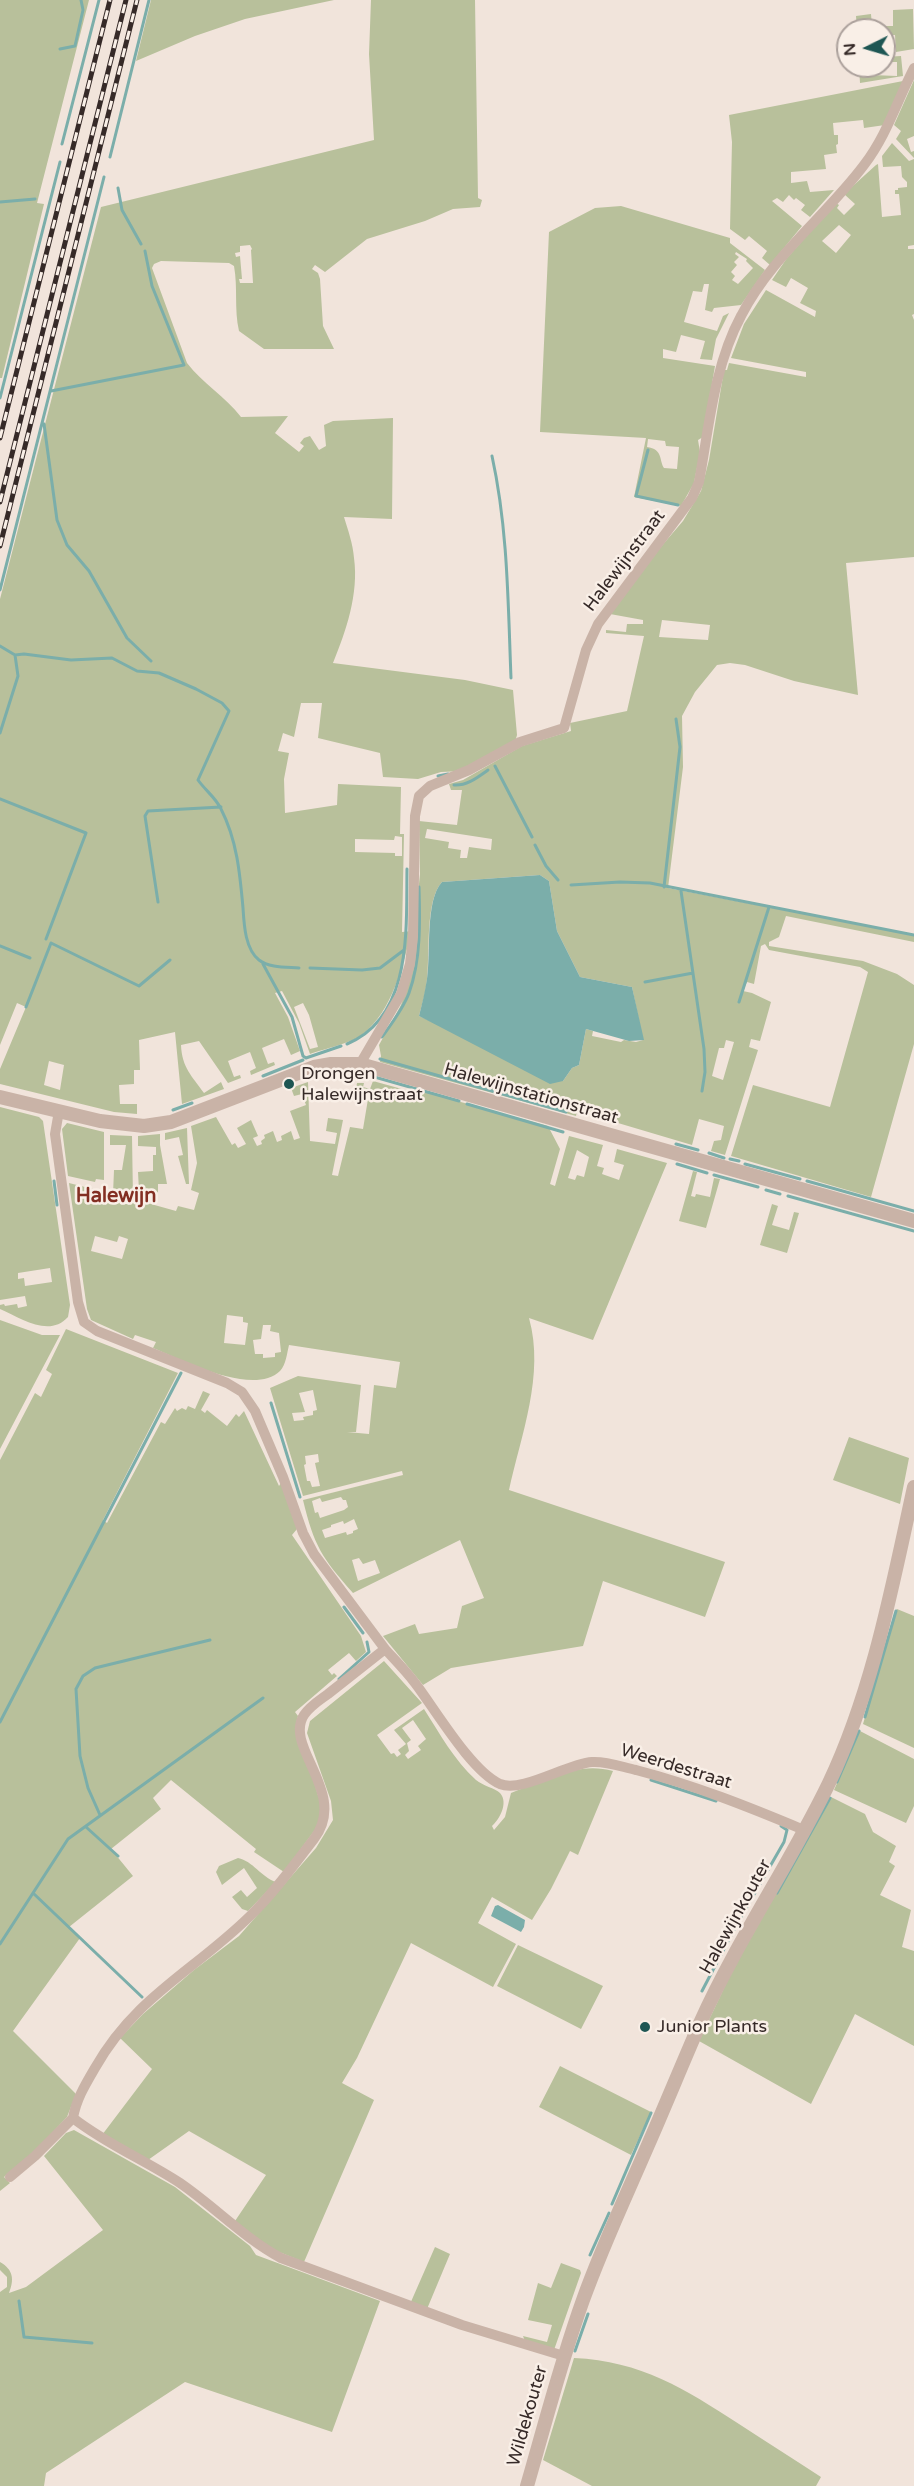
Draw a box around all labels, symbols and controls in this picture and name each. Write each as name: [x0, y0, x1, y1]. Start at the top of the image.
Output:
north arrow: [836, 18, 896, 78]
text: N: [840, 42, 861, 57]
street label: Halewijnstraat: [580, 506, 670, 616]
street label: Halewijnstationstraat: [441, 1059, 621, 1129]
place label: Drongen Halewijnstraat: [301, 1063, 423, 1106]
marker: Drongen Halewijnstraat: [282, 1077, 296, 1091]
district label: Halewijn: [76, 1185, 156, 1209]
street label: Weerdestraat: [618, 1740, 734, 1794]
street label: Halewijnkouter: [696, 1856, 776, 1978]
place label: Junior Plants: [657, 2016, 767, 2038]
marker: Junior Plants: [638, 2020, 652, 2034]
street label: Wildekouter: [503, 2363, 553, 2469]

